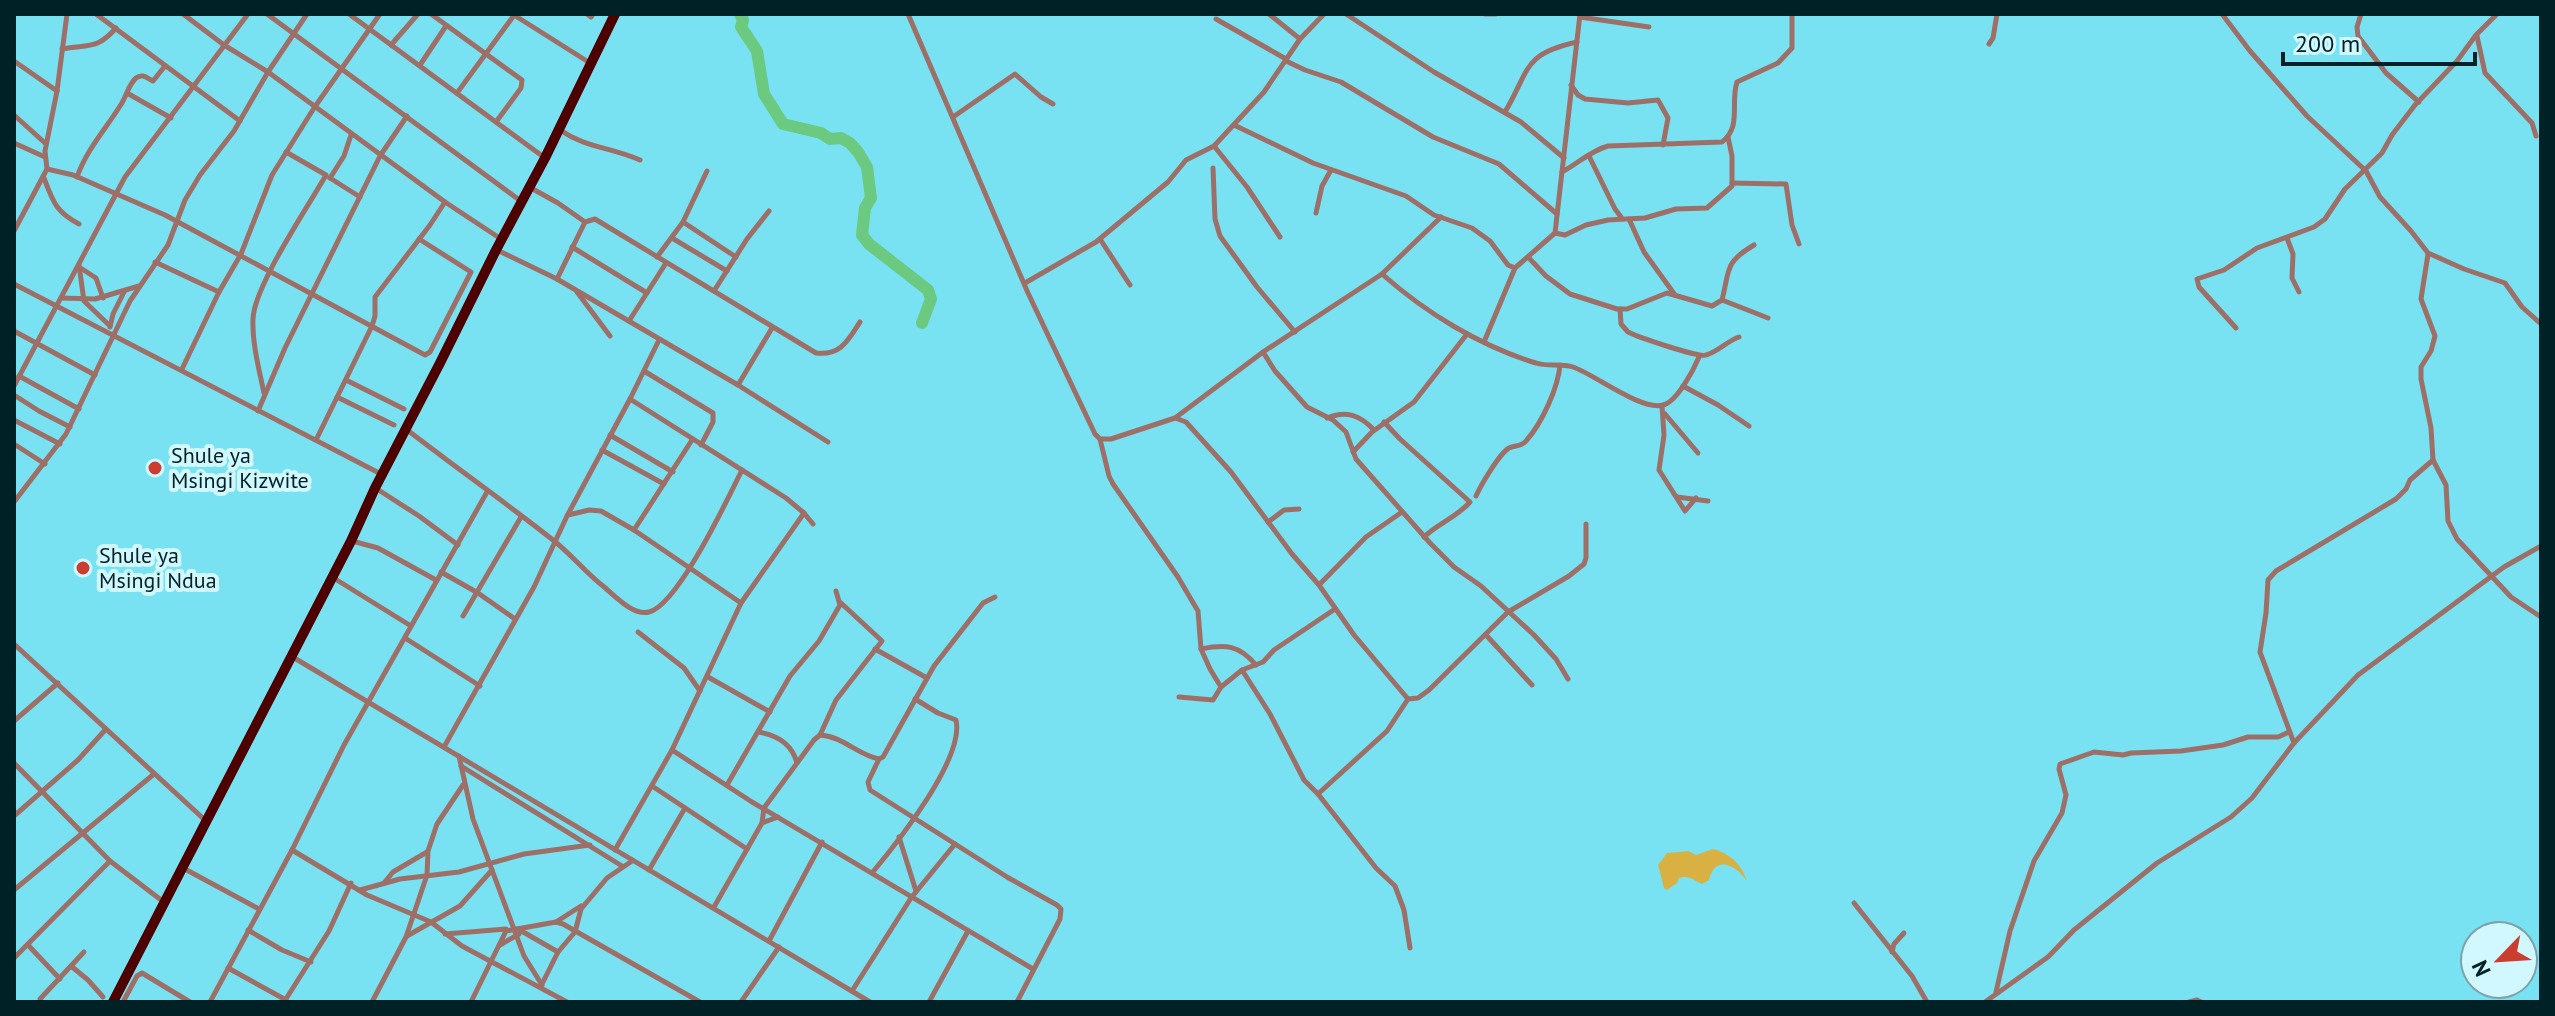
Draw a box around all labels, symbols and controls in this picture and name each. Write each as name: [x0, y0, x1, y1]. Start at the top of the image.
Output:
scale bar: [2283, 16, 2475, 66]
text: 200 m: [2295, 28, 2360, 59]
place label: Shule ya Msingi Kizwite: [171, 441, 309, 494]
marker: Shule ya Msingi Kizwite: [146, 459, 164, 477]
place label: Shule ya Msingi Ndua: [99, 541, 217, 594]
marker: Shule ya Msingi Ndua: [74, 559, 92, 577]
north arrow: [2459, 920, 2539, 1000]
text: N: [2465, 956, 2497, 981]

